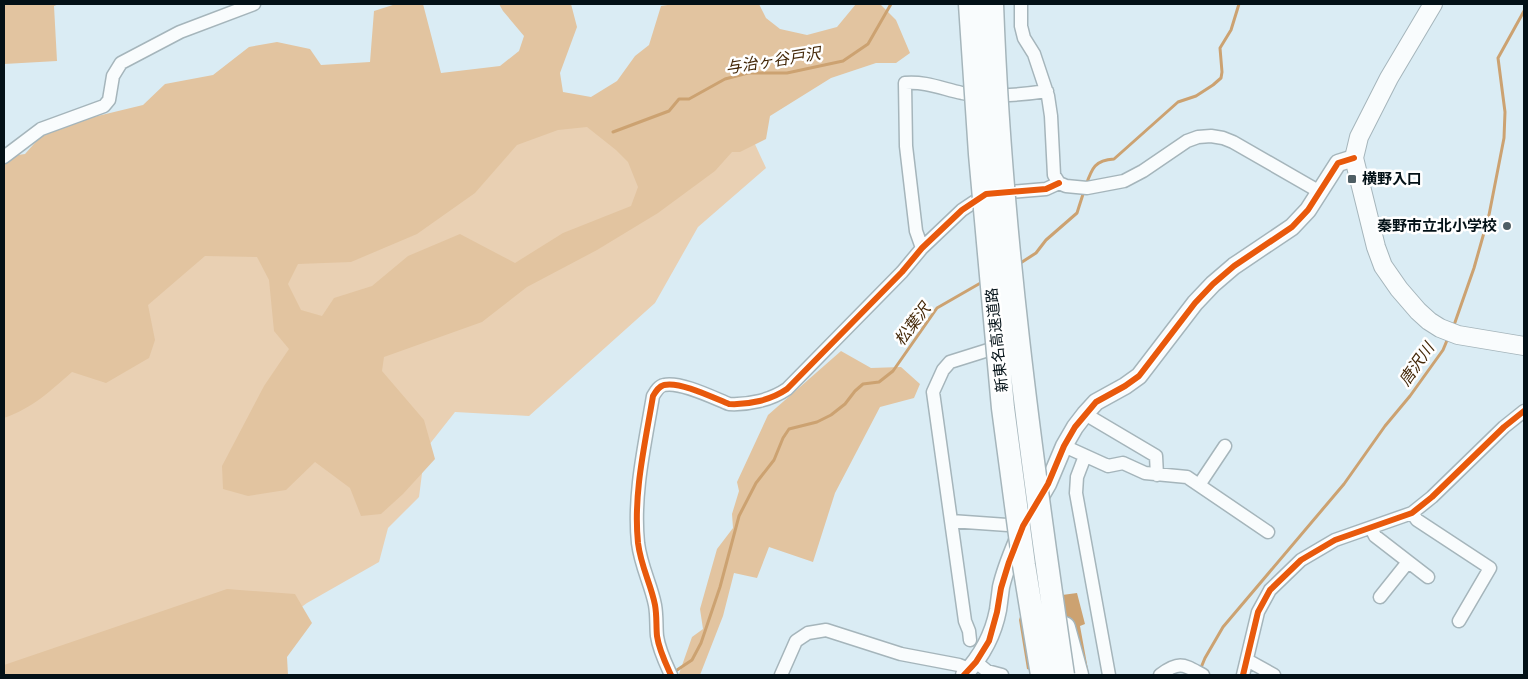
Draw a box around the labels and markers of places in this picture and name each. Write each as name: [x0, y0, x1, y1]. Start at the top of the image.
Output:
place label: 横野入口: [1362, 169, 1422, 188]
marker: 横野入口: [1346, 173, 1358, 185]
place label: 秦野市立北小学校: [1377, 216, 1497, 235]
marker: 秦野市立北小学校: [1501, 220, 1513, 232]

